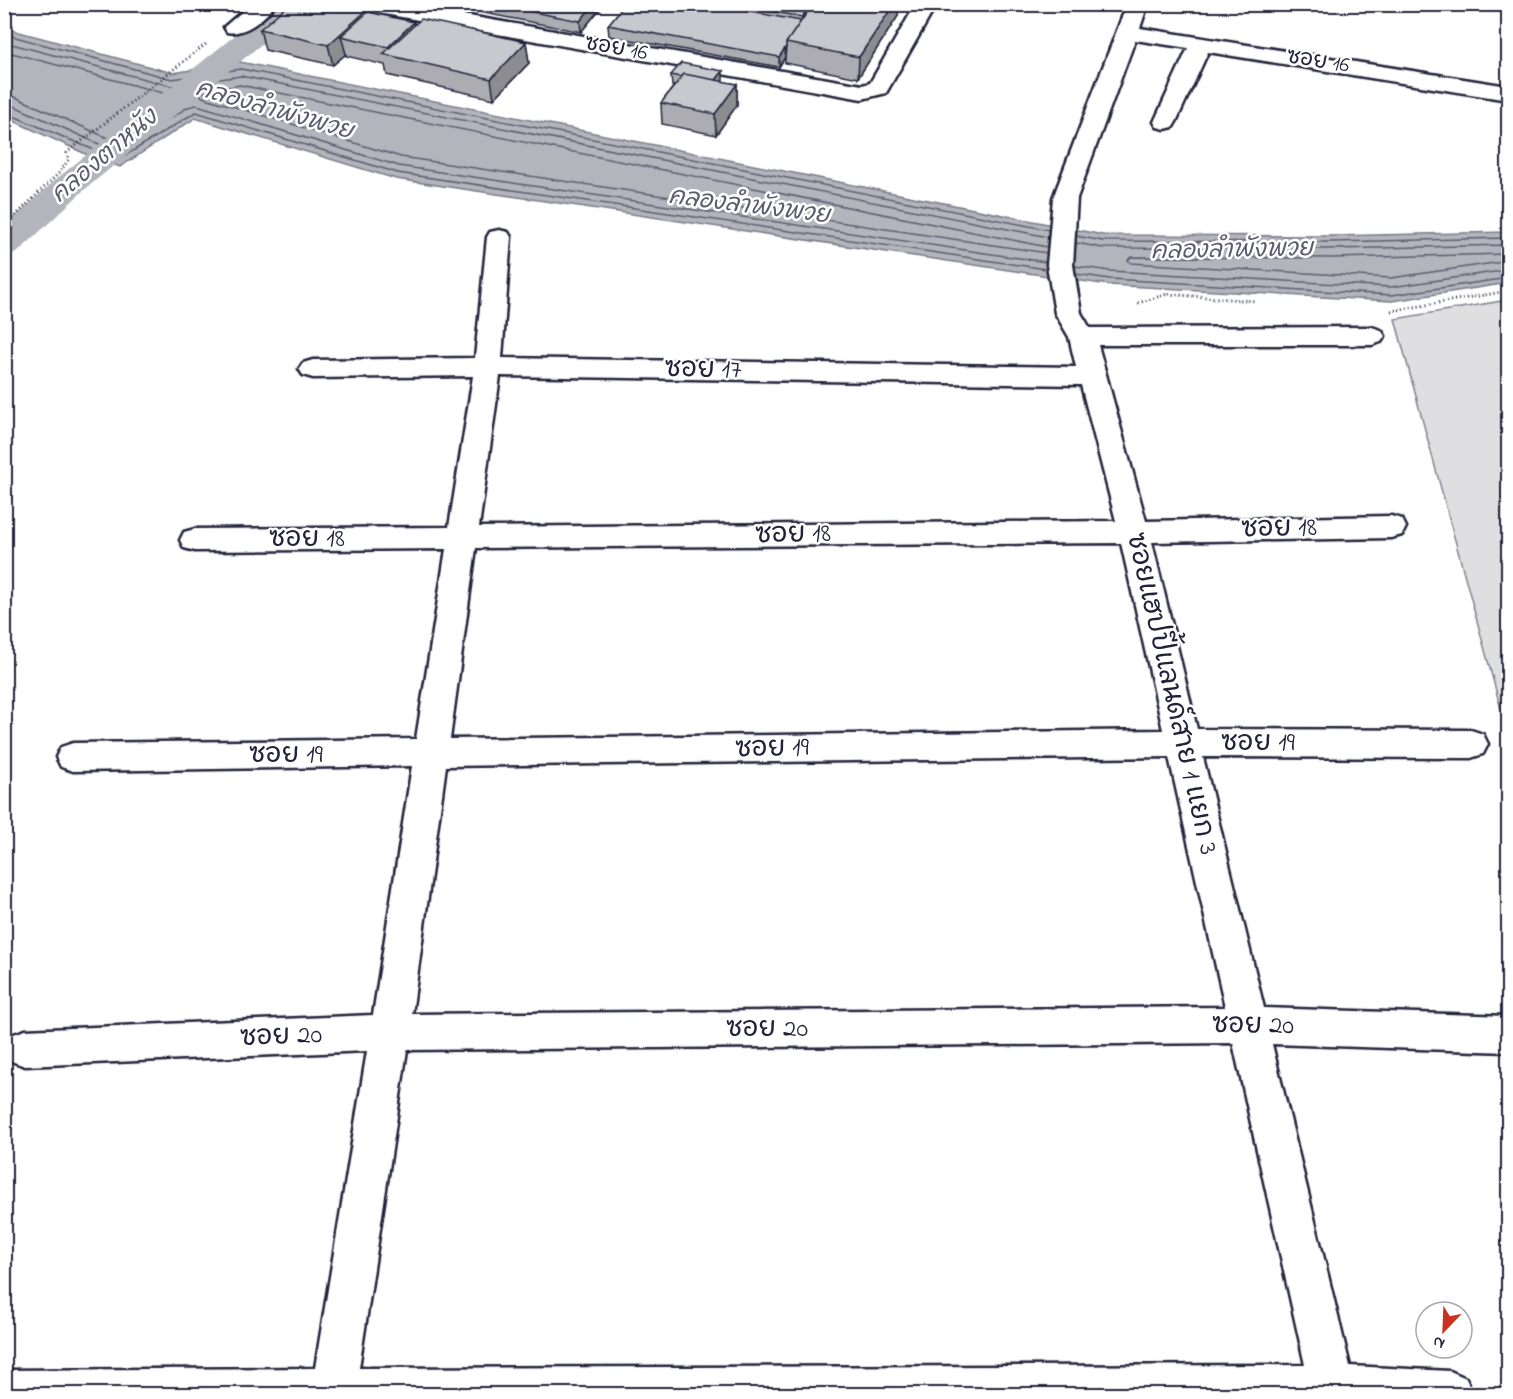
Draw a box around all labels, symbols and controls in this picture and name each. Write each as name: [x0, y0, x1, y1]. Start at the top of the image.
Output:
street label: ซอย 16: [582, 28, 650, 70]
street label: ซอย 16: [1284, 41, 1352, 83]
water label: คลองลำพังพวย: [191, 72, 359, 151]
water label: คลองตาหนัง: [44, 101, 168, 212]
water label: คลองลำพังพวย: [666, 180, 834, 235]
water label: คลองลำพังพวย: [1151, 232, 1316, 270]
street label: ซอย 17: [664, 350, 742, 390]
street label: ซอย 18: [1241, 509, 1317, 549]
street label: ซอย 18: [755, 515, 831, 555]
street label: ซอย 18: [269, 520, 345, 559]
street label: ซอยแฮปปี้แลนด์สาย 1 แยก 3: [1115, 527, 1235, 859]
street label: ซอย 19: [1221, 724, 1295, 763]
street label: ซอย 19: [735, 729, 809, 769]
street label: ซอย 19: [249, 736, 323, 775]
street label: ซอย 20: [1212, 1006, 1294, 1046]
street label: ซอย 20: [726, 1010, 808, 1049]
street label: ซอย 20: [239, 1016, 323, 1058]
north arrow: [1414, 1300, 1474, 1360]
text: N: [1429, 1329, 1449, 1355]

